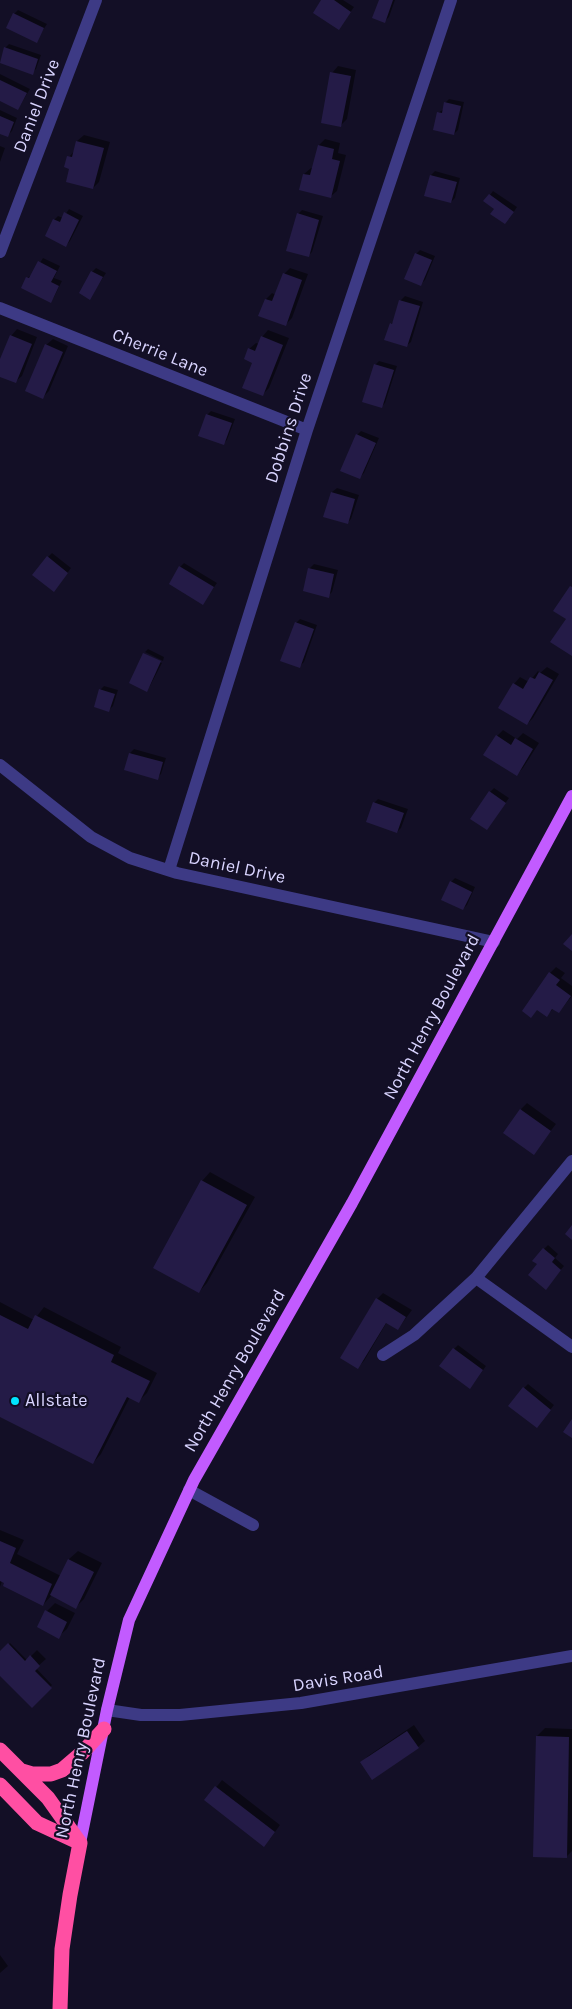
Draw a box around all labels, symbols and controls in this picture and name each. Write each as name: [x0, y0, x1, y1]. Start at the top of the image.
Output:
street label: Daniel Drive: [9, 56, 65, 156]
street label: Cherrie Lane: [109, 324, 211, 382]
street label: Dobbins Drive: [261, 370, 317, 486]
street label: Daniel Drive: [187, 847, 287, 889]
street label: North Henry Boulevard: [379, 931, 485, 1103]
street label: North Henry Boulevard: [180, 1286, 290, 1456]
place label: Allstate: [25, 1390, 88, 1412]
marker: Allstate: [9, 1395, 21, 1407]
street label: North Henry Boulevard: [51, 1656, 111, 1840]
street label: Davis Road: [291, 1661, 385, 1697]

